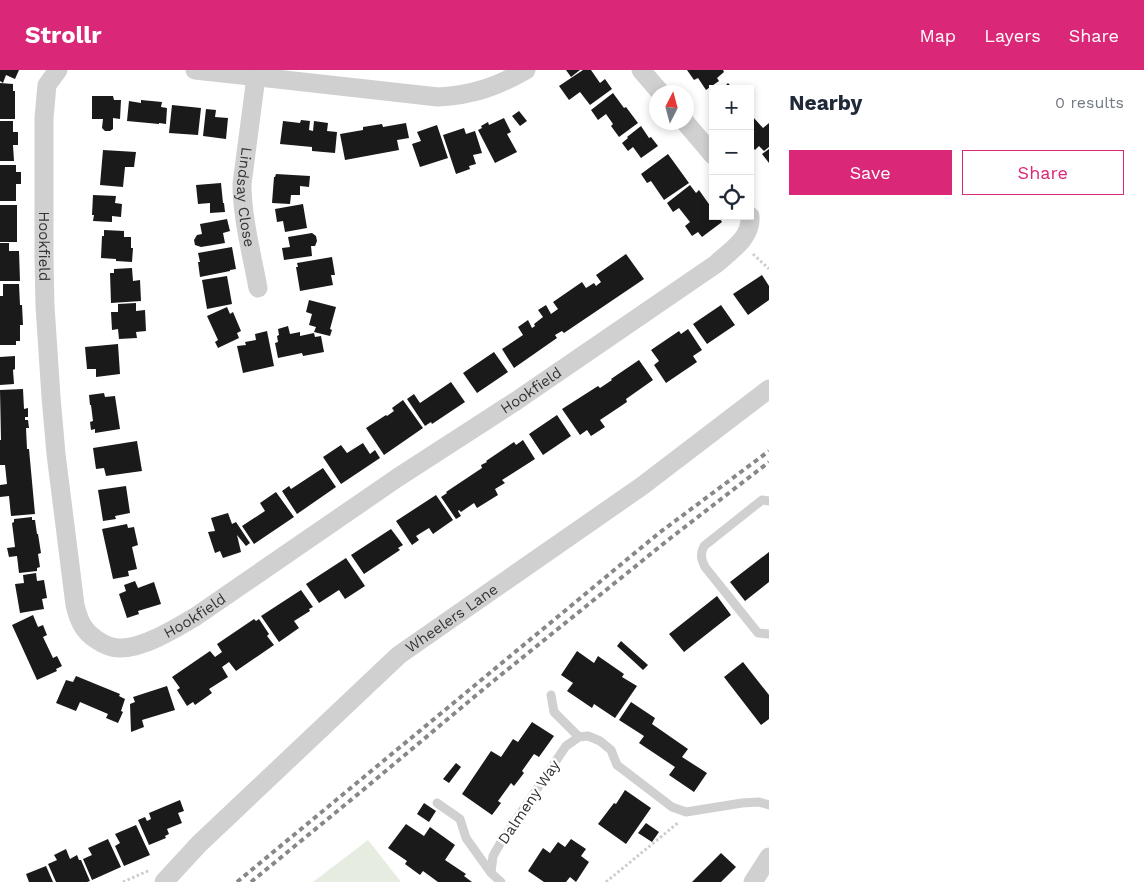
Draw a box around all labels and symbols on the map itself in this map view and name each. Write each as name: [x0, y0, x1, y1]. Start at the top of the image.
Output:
north arrow: [649, 85, 694, 130]
street label: Lindsay Close: [233, 146, 259, 249]
street label: Hookfield: [35, 211, 53, 281]
street label: Hookfield: [497, 363, 565, 418]
street label: Wheelers Lane: [402, 580, 501, 657]
street label: Hookfield: [161, 590, 229, 642]
street label: Dalmeny Way: [494, 756, 564, 848]

